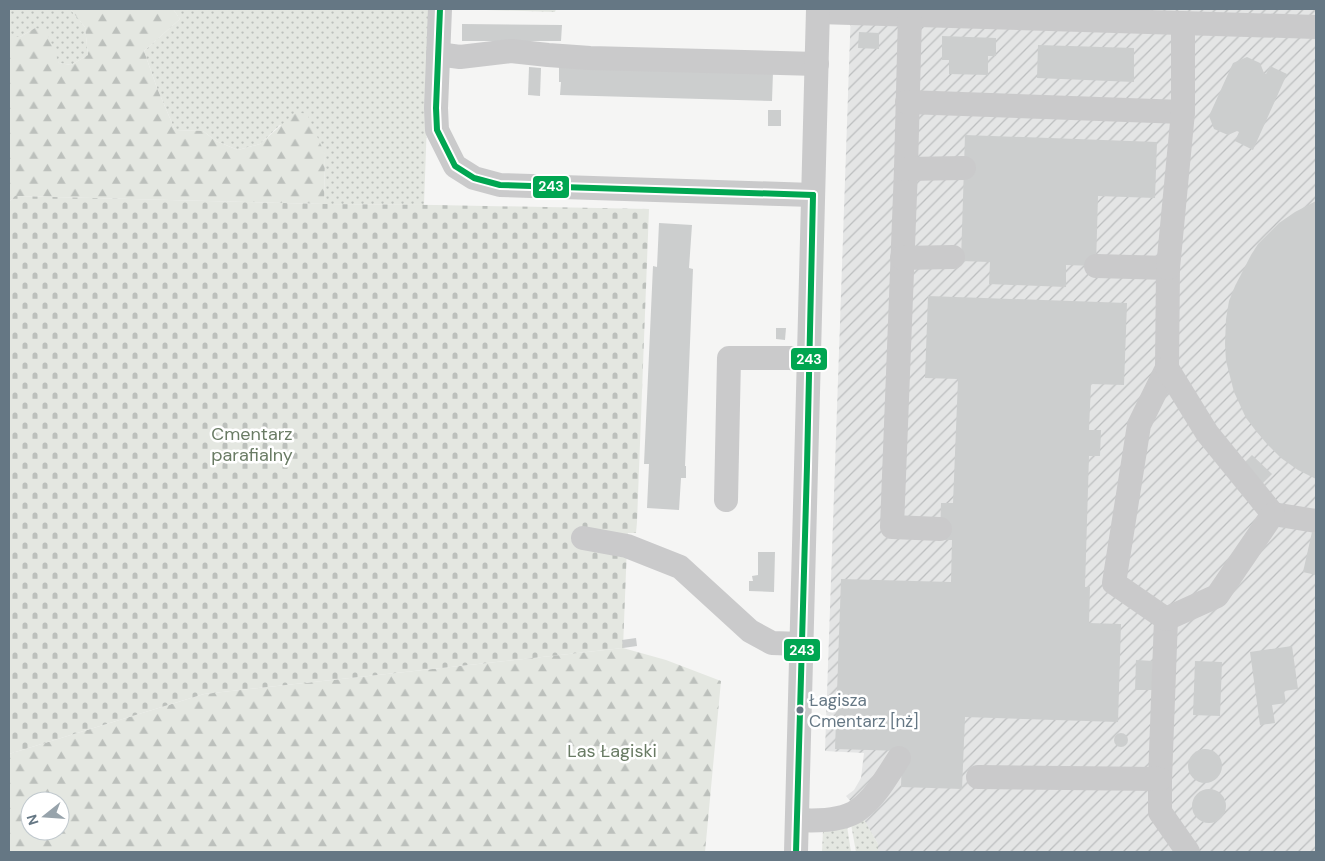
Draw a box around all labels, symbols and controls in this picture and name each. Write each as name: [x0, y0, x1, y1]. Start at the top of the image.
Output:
line badge: 243: [532, 175, 570, 199]
text: 243: [538, 177, 564, 195]
line badge: 243: [790, 347, 828, 371]
text: 243: [796, 350, 822, 368]
park label: Cmentarz parafialny: [211, 422, 293, 467]
line badge: 243: [783, 638, 821, 662]
text: 243: [789, 641, 815, 659]
place label: Łagisza Cmentarz [nż]: [809, 689, 918, 732]
marker: Łagisza Cmentarz [nż]: [795, 705, 805, 715]
park label: Las Łagiski: [567, 739, 657, 763]
north arrow: [20, 791, 70, 841]
text: N: [22, 812, 43, 827]

